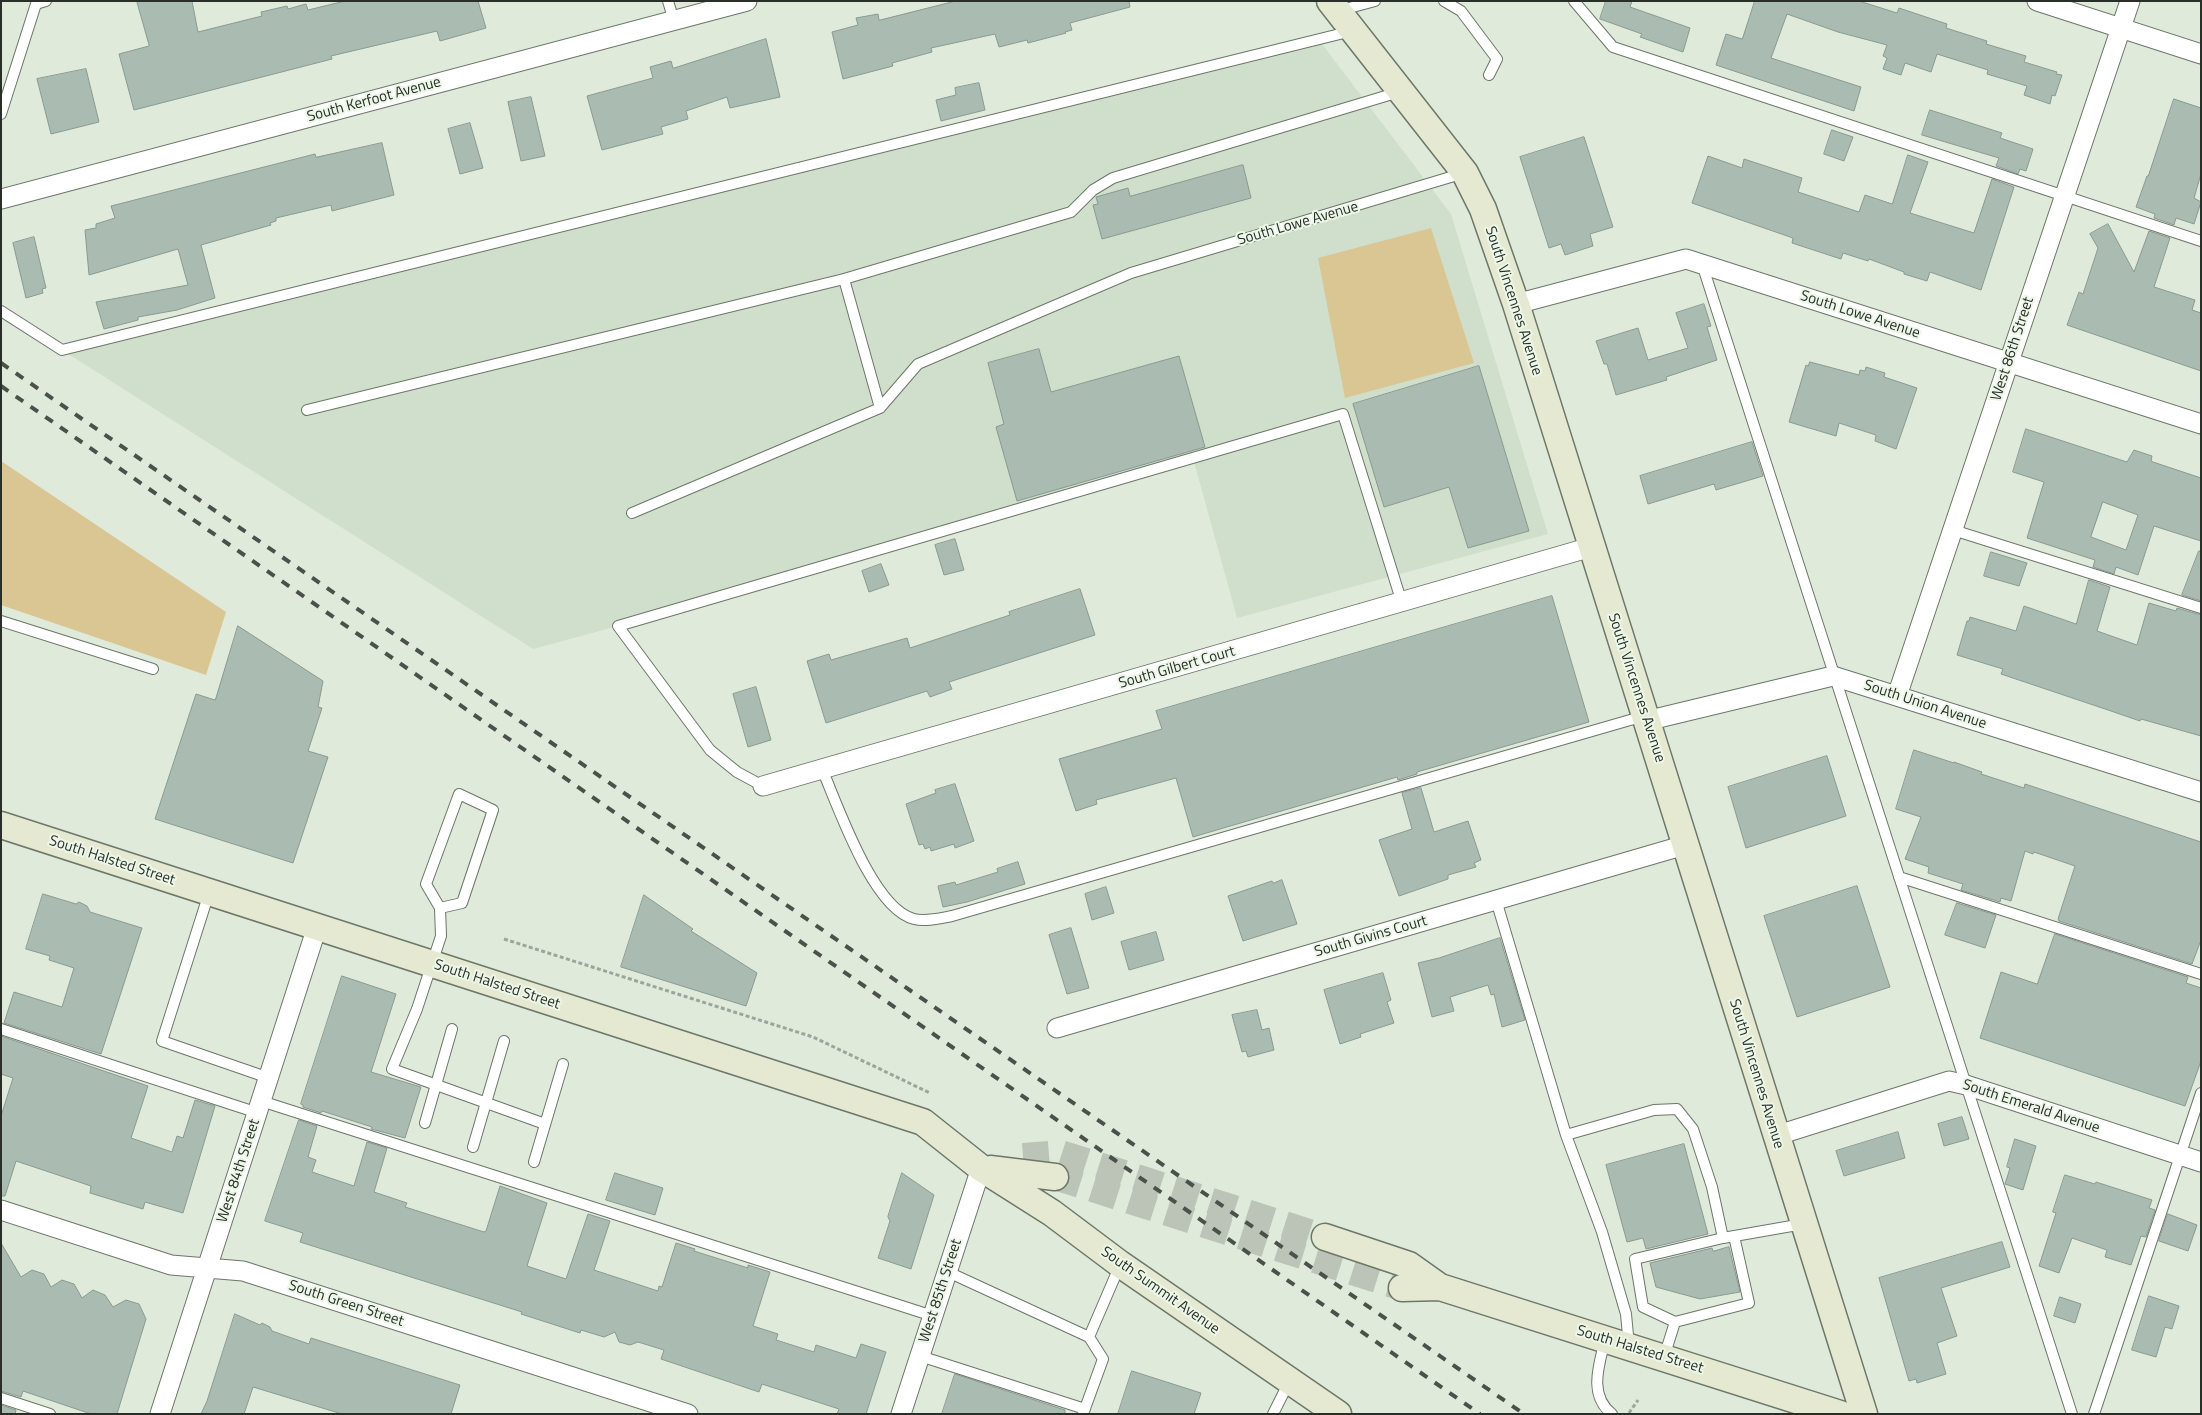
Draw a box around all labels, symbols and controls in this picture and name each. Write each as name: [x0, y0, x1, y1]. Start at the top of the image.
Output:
street label: South Kerfoot Avenue: [305, 73, 443, 127]
street label: South Lowe Avenue: [1236, 198, 1360, 250]
street label: South Vincennes Avenue: [1480, 224, 1546, 378]
street label: South Lowe Avenue: [1798, 287, 1922, 343]
street label: West 86th Street: [1988, 295, 2038, 403]
street label: South Vincennes Avenue: [1603, 611, 1669, 765]
street label: South Gilbert Court: [1117, 643, 1237, 693]
street label: South Union Avenue: [1861, 677, 1989, 733]
street label: South Halsted Street: [47, 832, 177, 890]
street label: South Givins Court: [1313, 912, 1429, 962]
street label: South Halsted Street: [432, 956, 562, 1014]
street label: South Vincennes Avenue: [1725, 997, 1787, 1151]
street label: South Emerald Avenue: [1960, 1076, 2102, 1138]
street label: West 84th Street: [214, 1117, 264, 1225]
street label: West 85th Street: [916, 1237, 966, 1345]
street label: South Summit Avenue: [1097, 1243, 1223, 1339]
street label: South Green Street: [286, 1277, 406, 1331]
street label: South Halsted Street: [1575, 1322, 1705, 1378]

